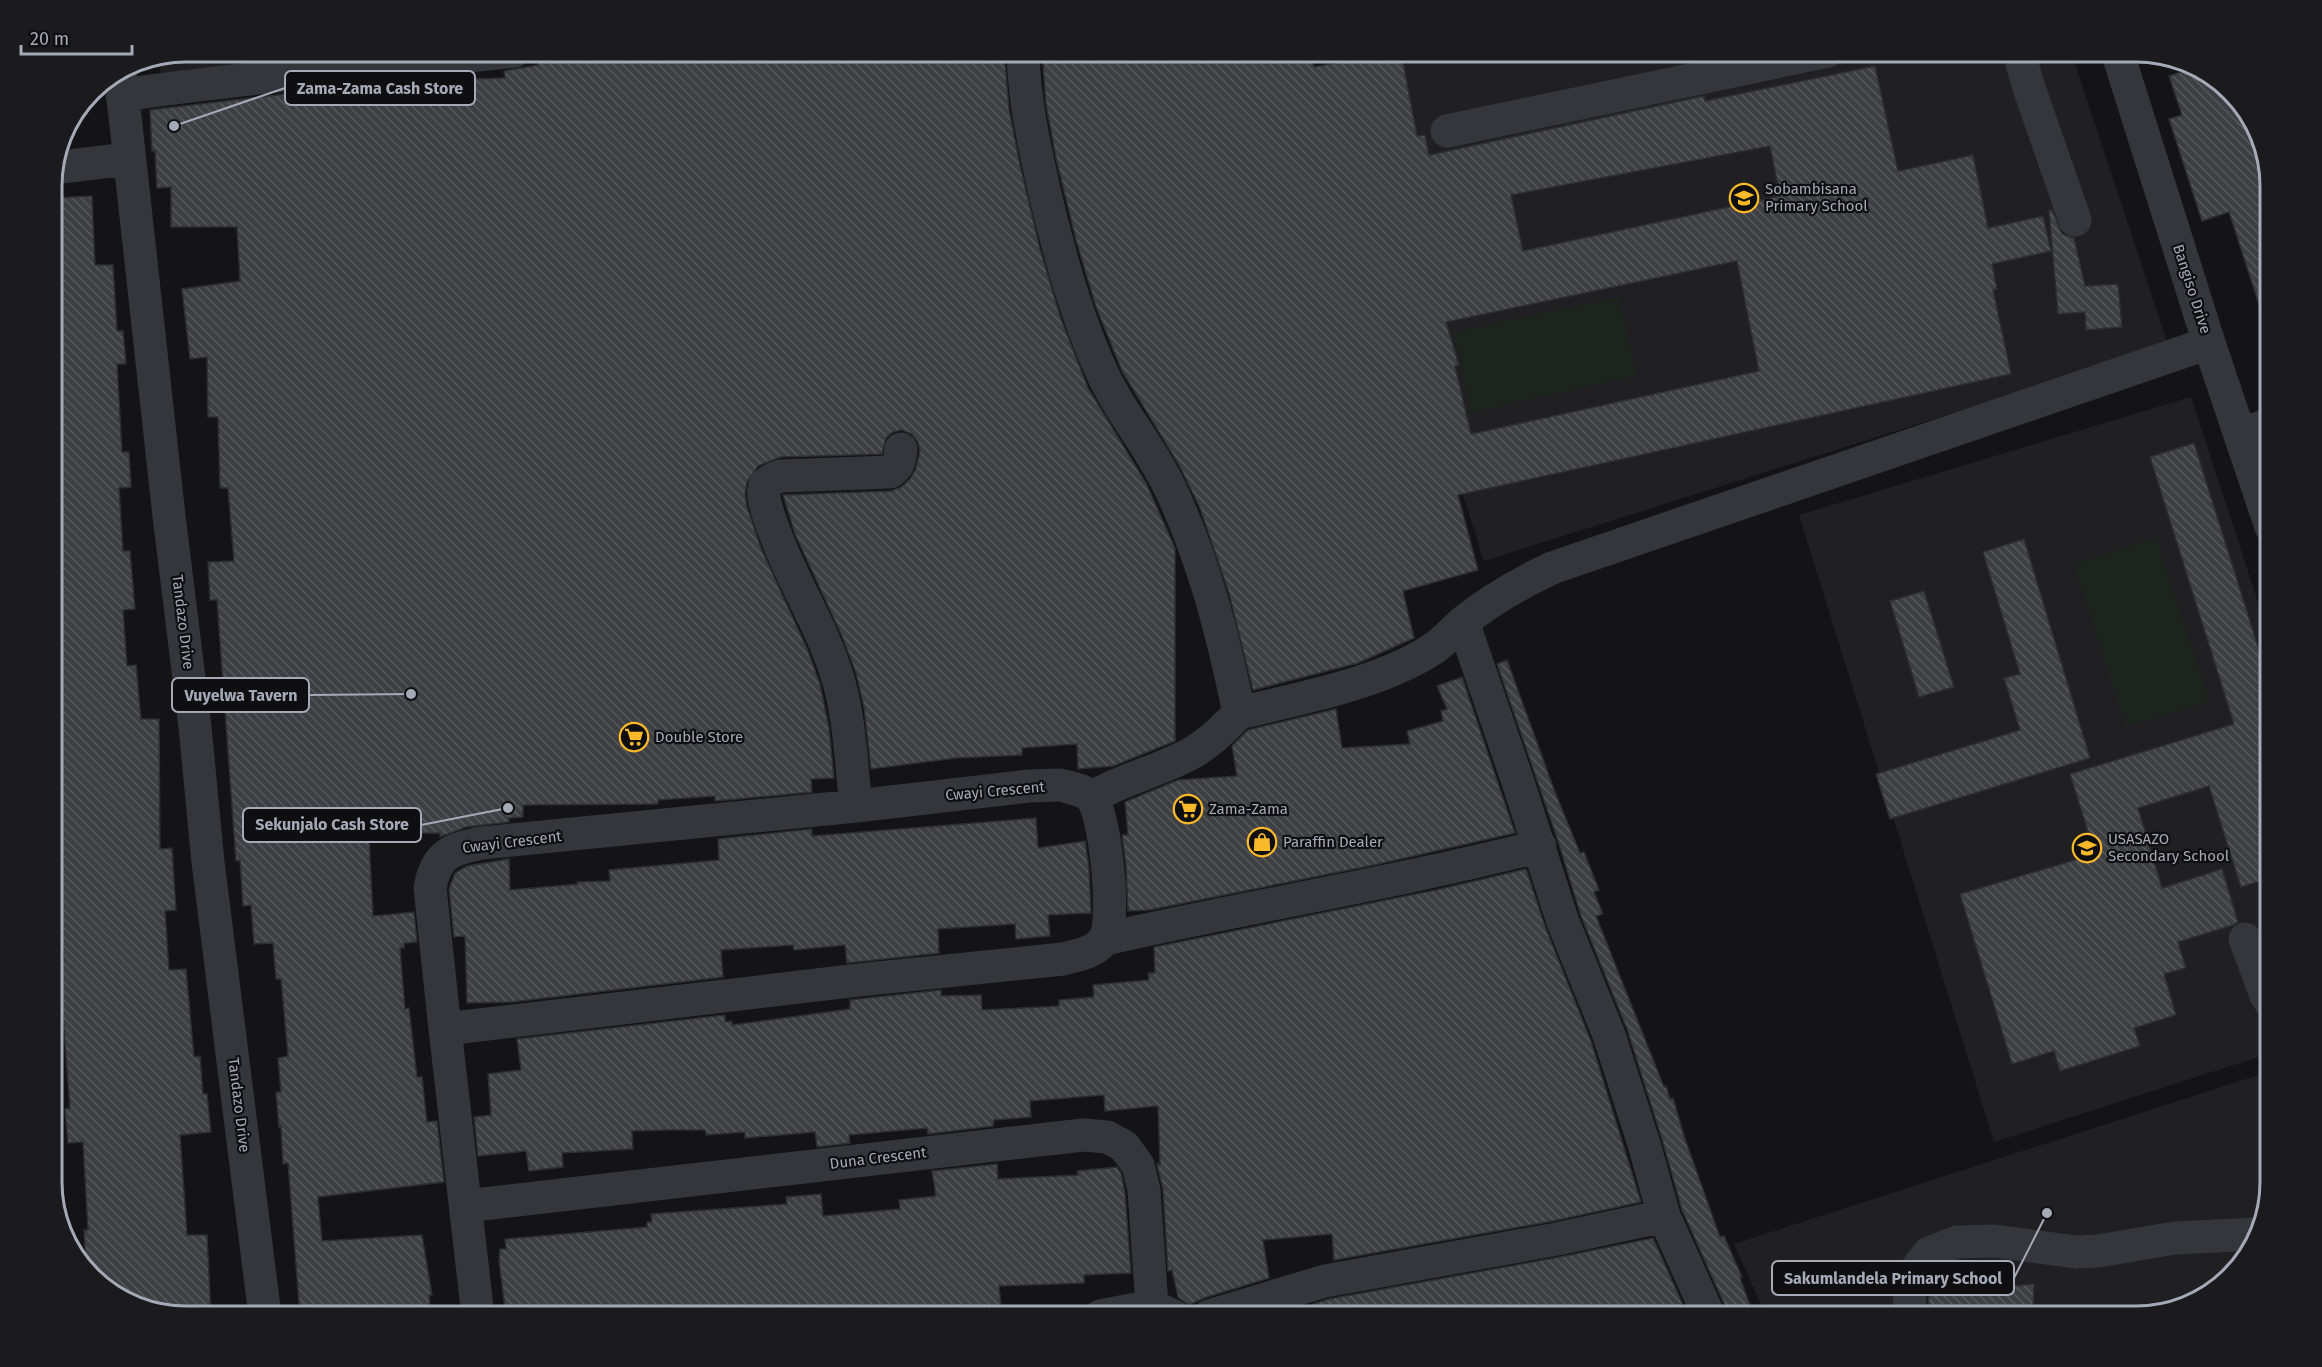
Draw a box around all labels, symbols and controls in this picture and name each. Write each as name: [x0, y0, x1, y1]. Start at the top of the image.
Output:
scale bar: [21, 18, 132, 56]
text: 20 m: [30, 28, 69, 50]
callout: Zama-Zama Cash Store: [285, 71, 475, 105]
text: Zama-Zama Cash Store: [297, 79, 463, 98]
place label: Sobambisana Primary School: [1765, 180, 1868, 215]
school or university icon: Sobambisana Primary School: [1728, 182, 1760, 214]
street label: Bangiso Drive: [2169, 242, 2215, 336]
street label: Tandazo Drive: [168, 574, 198, 670]
callout: Vuyelwa Tavern: [172, 678, 309, 712]
text: Vuyelwa Tavern: [184, 686, 297, 705]
supermarket icon: Double Store: [618, 721, 650, 753]
place label: Double Store: [655, 728, 743, 746]
street label: Cwayi Crescent: [944, 778, 1046, 804]
supermarket icon: Zama-Zama: [1172, 793, 1204, 825]
place label: Zama-Zama: [1209, 800, 1288, 818]
callout: Sekunjalo Cash Store: [243, 808, 421, 842]
text: Sekunjalo Cash Store: [255, 815, 409, 834]
shop icon: Paraffin Dealer: [1246, 826, 1278, 858]
street label: Cwayi Crescent: [461, 827, 563, 857]
place label: USASAZO Secondary School: [2108, 830, 2230, 865]
school or university icon: USASAZO Secondary School: [2071, 832, 2103, 864]
place label: Paraffin Dealer: [1283, 833, 1383, 851]
street label: Tandazo Drive: [224, 1057, 254, 1153]
street label: Duna Crescent: [829, 1143, 928, 1173]
callout: Sakumlandela Primary School: [1772, 1261, 2014, 1295]
text: Sakumlandela Primary School: [1784, 1269, 2002, 1288]

